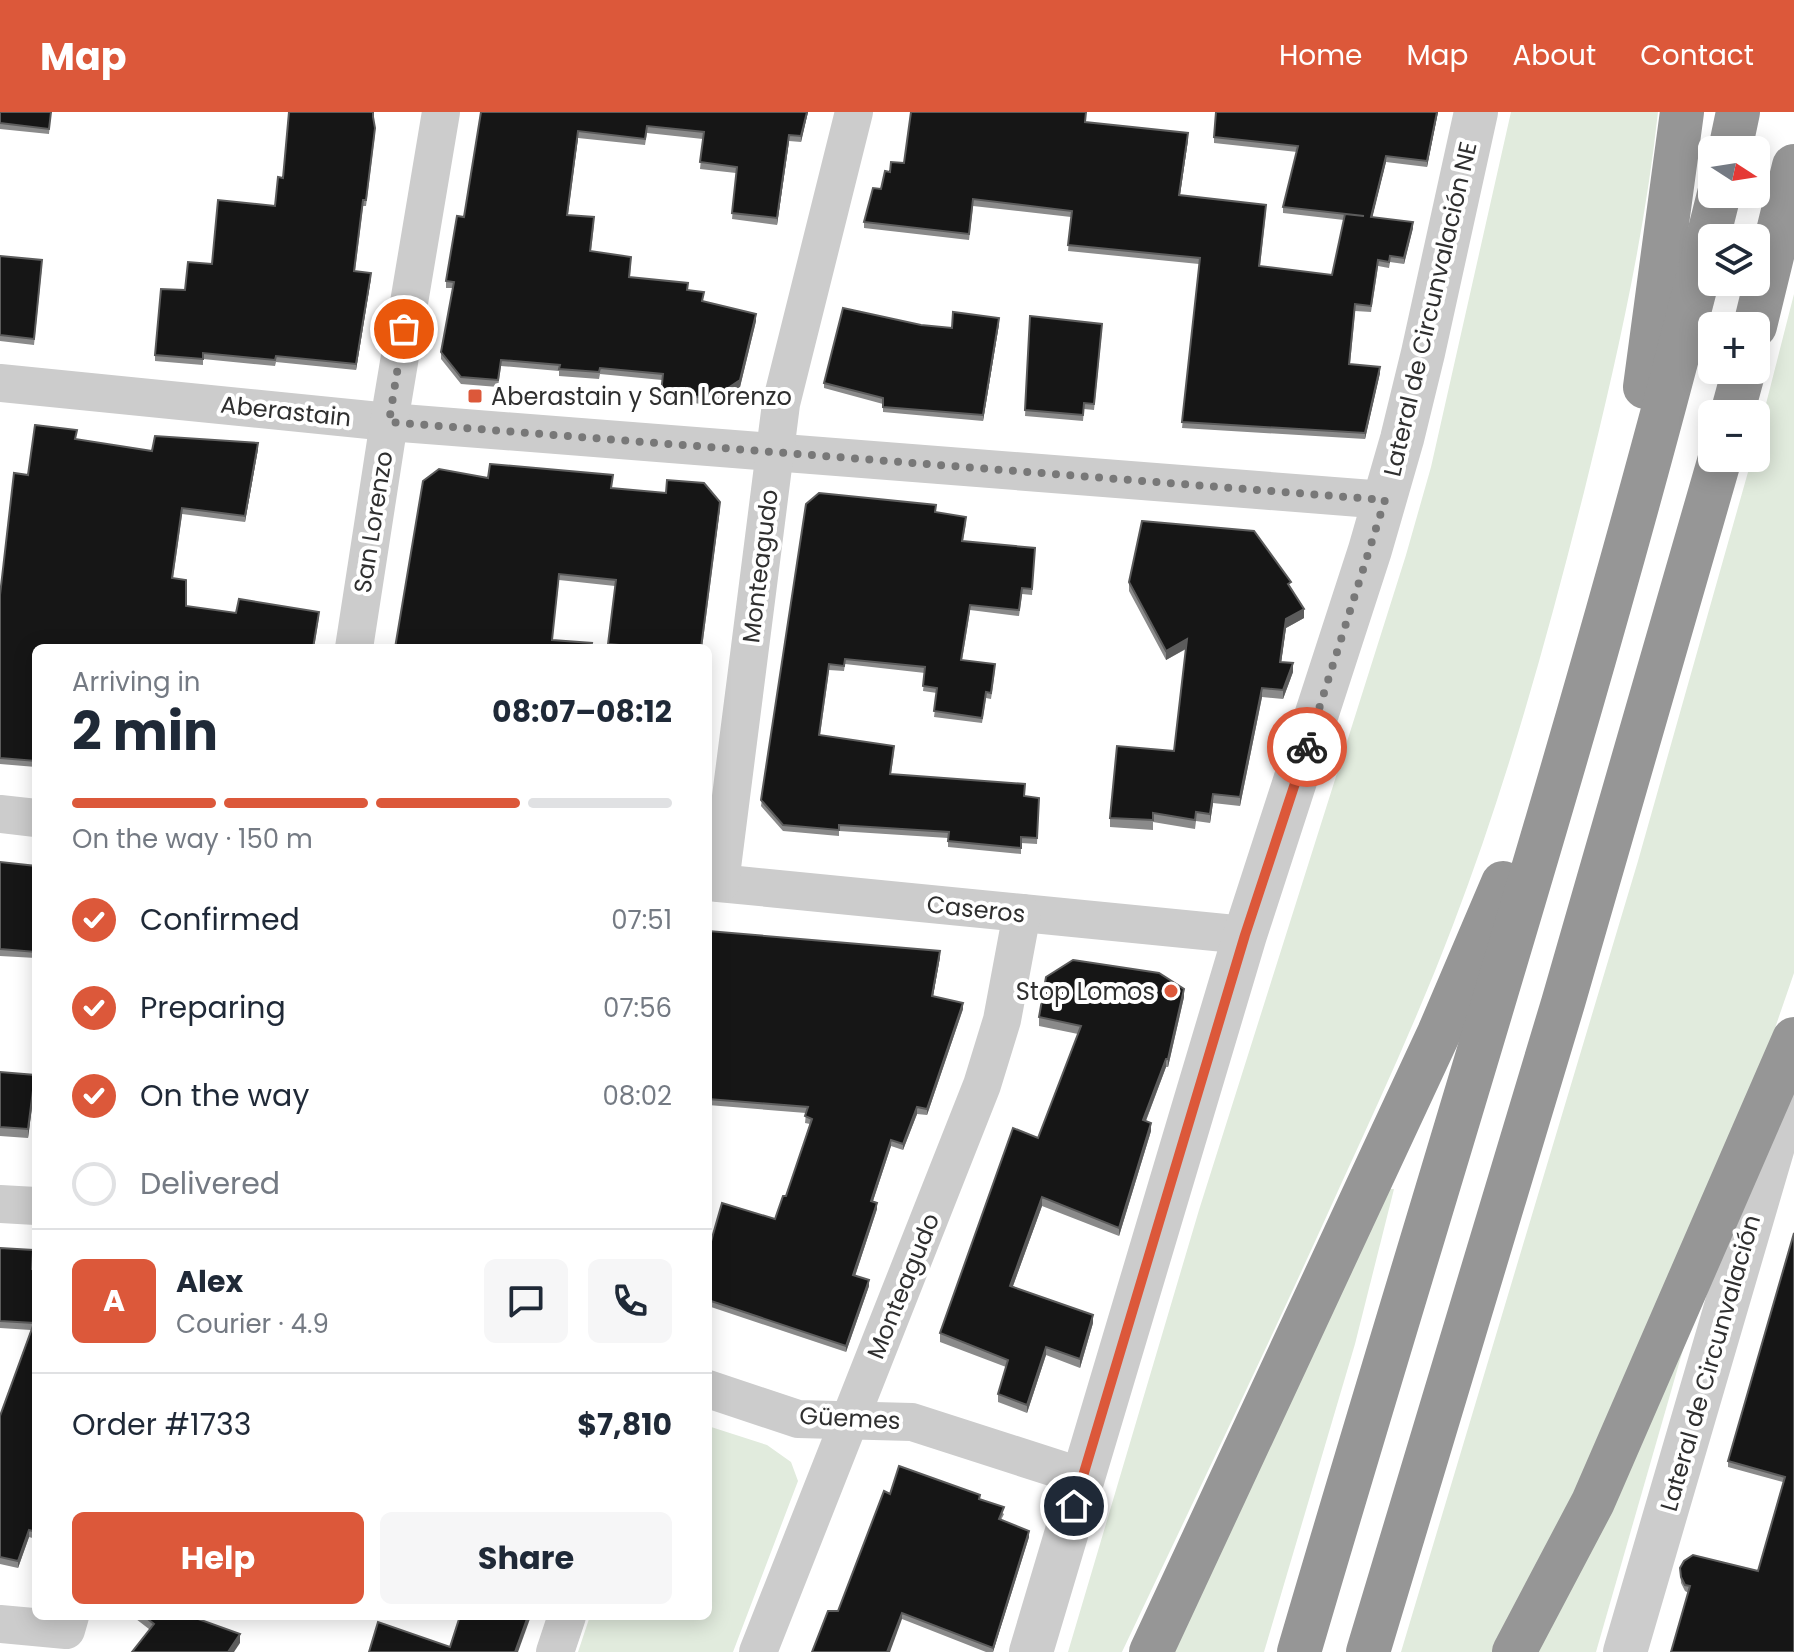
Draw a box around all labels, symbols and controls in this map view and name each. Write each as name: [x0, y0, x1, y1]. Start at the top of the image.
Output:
text: Map: [40, 30, 127, 83]
text: Home: [1279, 36, 1362, 75]
text: Map: [1406, 36, 1468, 75]
text: About: [1512, 36, 1596, 75]
text: Contact: [1640, 36, 1754, 75]
north arrow: [1698, 136, 1770, 208]
map controls: [1698, 136, 1770, 472]
street label: Lateral de Circunvalación NE: [1375, 138, 1485, 480]
button: layers: [1698, 224, 1770, 296]
pin: [370, 295, 438, 363]
icon: bag: [382, 307, 426, 351]
button: +: [1698, 312, 1770, 384]
place label: Aberastain y San Lorenzo: [491, 380, 792, 413]
marker: Aberastain y San Lorenzo: [466, 387, 484, 405]
street label: Aberastain: [219, 388, 353, 434]
button: −: [1698, 400, 1770, 472]
street label: San Lorenzo: [345, 449, 401, 595]
street label: Monteagudo: [734, 487, 786, 645]
text: Arriving in: [72, 664, 201, 700]
text: 08:07–08:12: [492, 690, 672, 733]
text: 2 min: [72, 695, 218, 768]
courier: [1267, 707, 1347, 787]
icon: bike: [1285, 725, 1329, 769]
text: On the way · 150 m: [72, 821, 313, 857]
street label: Caseros: [925, 887, 1027, 931]
icon: check: [72, 898, 116, 942]
text: Confirmed: [140, 898, 300, 941]
text: 07:51: [611, 902, 672, 938]
place label: Stop Lomos: [1016, 975, 1155, 1008]
marker: Stop Lomos: [1162, 982, 1180, 1000]
icon: check: [72, 986, 116, 1030]
text: Preparing: [140, 986, 286, 1029]
text: 07:56: [603, 990, 672, 1026]
icon: check: [72, 1074, 116, 1118]
text: On the way: [140, 1074, 309, 1117]
text: 08:02: [602, 1078, 672, 1114]
text: Delivered: [140, 1162, 280, 1205]
street label: Monteagudo: [859, 1208, 947, 1364]
street label: Lateral de Circunvalación: [1652, 1211, 1768, 1515]
button: chat: [484, 1259, 568, 1343]
button: phone: [588, 1259, 672, 1343]
text: Alex: [176, 1260, 243, 1303]
text: A: [103, 1279, 125, 1322]
text: Courier · 4.9: [176, 1306, 329, 1342]
street label: Güemes: [799, 1399, 901, 1437]
text: Order #1733: [72, 1403, 251, 1446]
text: $7,810: [577, 1403, 672, 1446]
pin: [1040, 1472, 1108, 1540]
icon: home: [1052, 1484, 1096, 1528]
button: Help: [72, 1512, 364, 1604]
button: Share: [380, 1512, 672, 1604]

